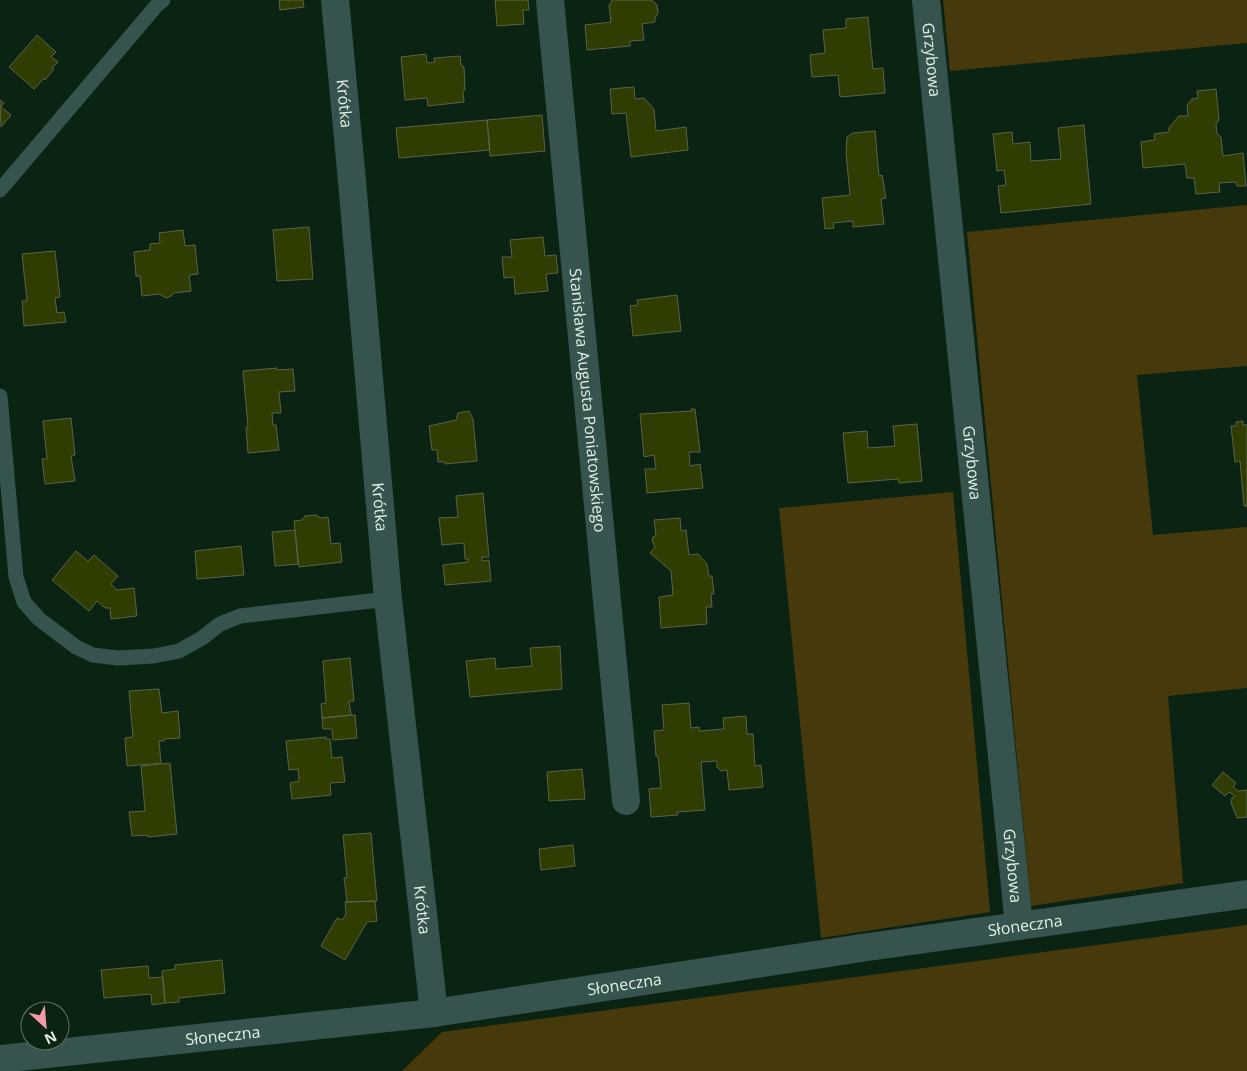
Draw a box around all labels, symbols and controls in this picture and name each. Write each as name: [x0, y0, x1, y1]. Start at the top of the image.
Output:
street label: Grzybowa: [917, 22, 947, 98]
street label: Krótka: [331, 78, 358, 129]
street label: Stanisława Augusta Poniatowskiego: [564, 267, 611, 533]
street label: Grzybowa: [958, 425, 987, 501]
street label: Krótka: [367, 482, 393, 532]
street label: Grzybowa: [998, 828, 1028, 904]
street label: Krótka: [409, 884, 436, 935]
street label: Słoneczna: [986, 909, 1064, 941]
street label: Słoneczna: [586, 968, 663, 1001]
north arrow: [20, 1001, 70, 1051]
street label: Słoneczna: [184, 1020, 261, 1050]
text: N: [42, 1027, 60, 1049]

